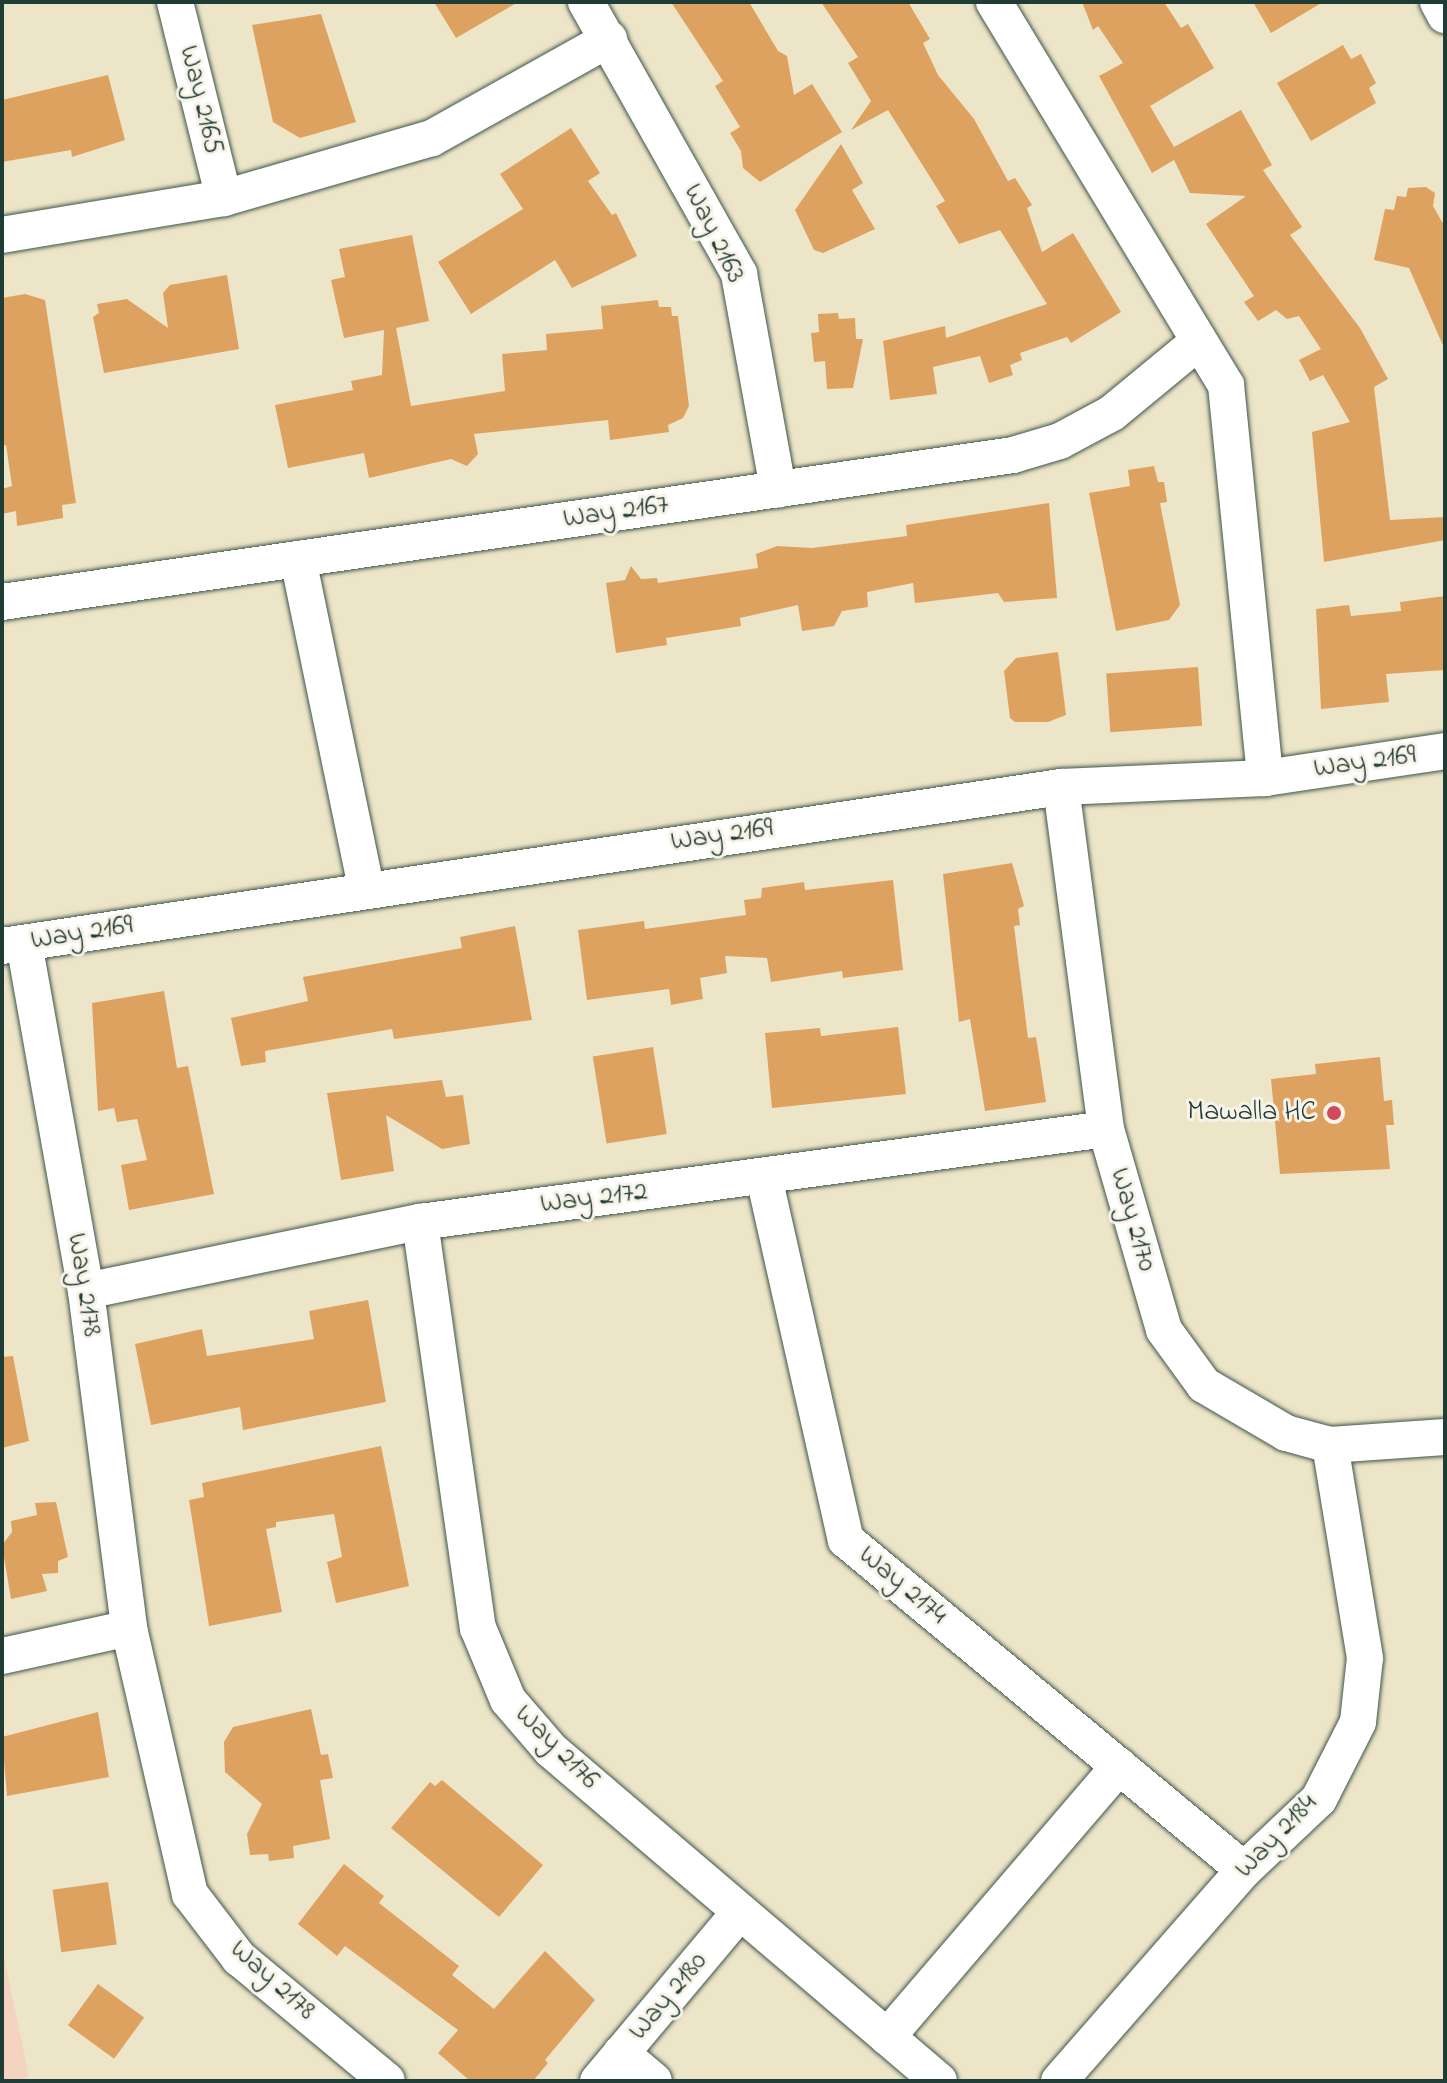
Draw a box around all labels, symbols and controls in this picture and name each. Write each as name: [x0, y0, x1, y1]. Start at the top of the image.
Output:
street label: Way 2165: [170, 42, 230, 158]
street label: Way 2163: [675, 179, 751, 289]
street label: Way 2167: [561, 489, 671, 537]
street label: Way 2169: [1312, 739, 1418, 787]
street label: Way 2169: [669, 812, 775, 860]
street label: Way 2169: [29, 909, 135, 959]
place label: Mawalla HC: [1187, 1096, 1316, 1130]
marker: Mawalla HC: [1323, 1102, 1345, 1124]
street label: Way 2170: [1101, 1164, 1163, 1276]
street label: Way 2172: [539, 1176, 649, 1222]
street label: Way 2178: [58, 1231, 108, 1339]
street label: Way 2174: [851, 1539, 953, 1633]
street label: Way 2176: [507, 1699, 605, 1797]
street label: Way 2184: [1229, 1788, 1325, 1886]
street label: Way 2178: [222, 1934, 322, 2028]
street label: Way 2180: [622, 1946, 716, 2048]

